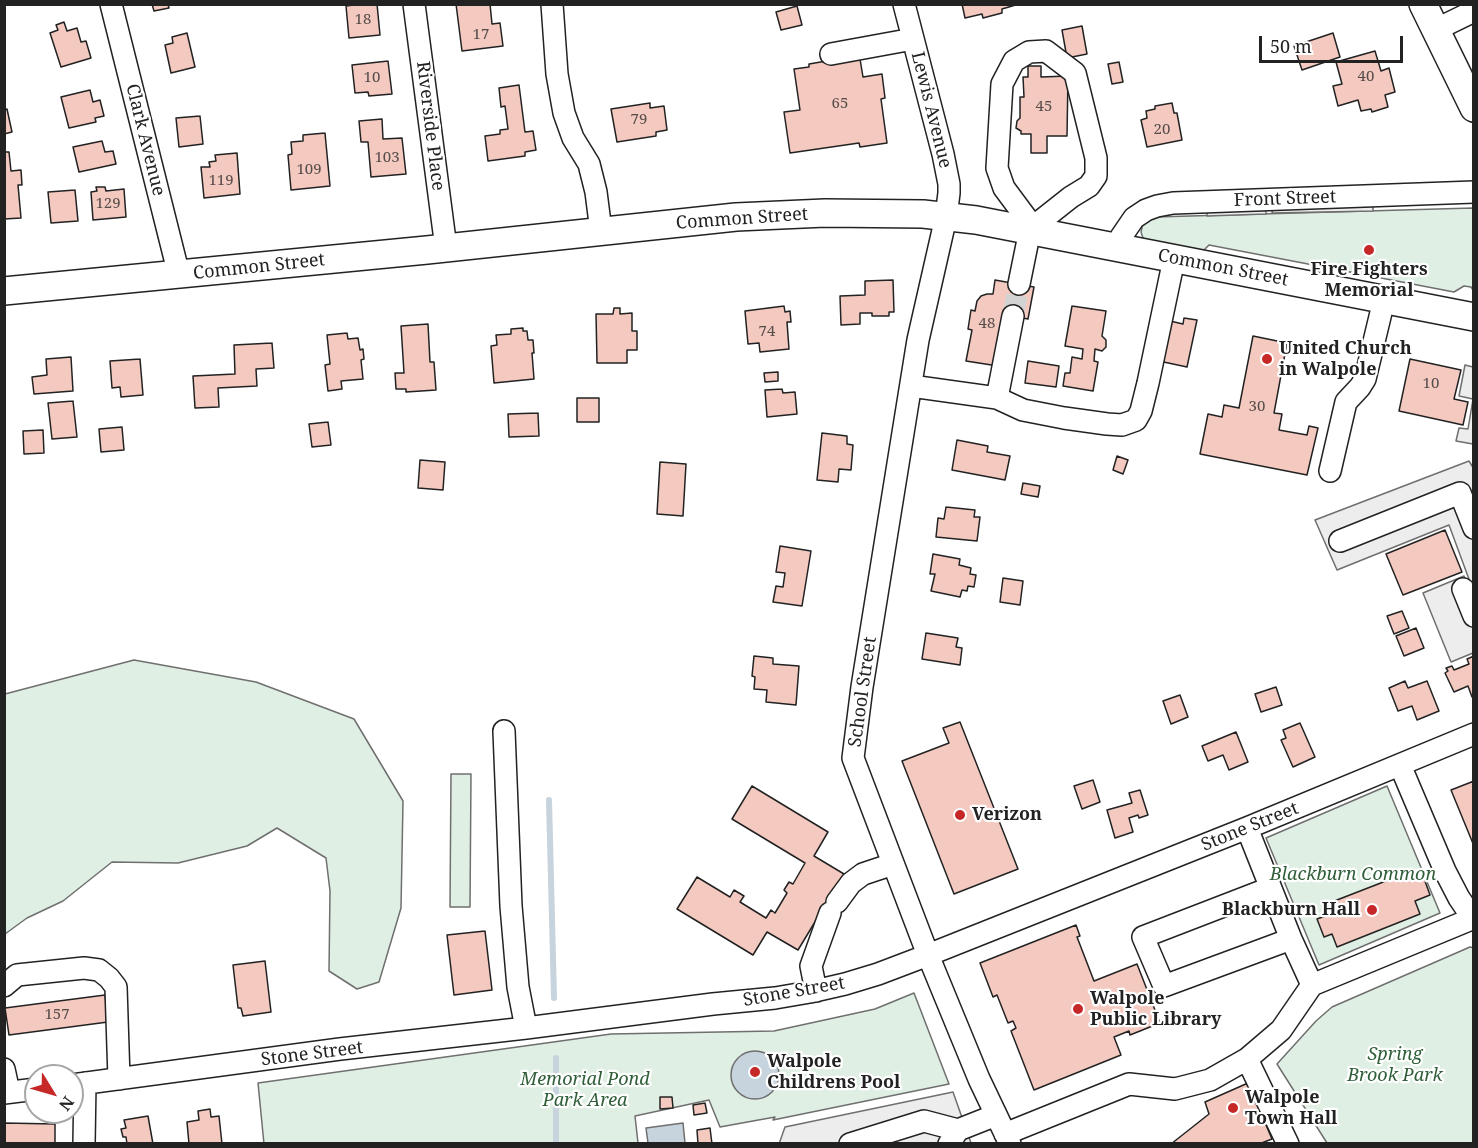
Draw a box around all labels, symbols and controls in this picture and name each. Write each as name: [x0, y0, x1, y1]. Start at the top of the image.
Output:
house number: 18: [355, 11, 371, 29]
scale bar: [1262, 24, 1406, 62]
house number: 17: [473, 26, 489, 44]
text: 50 m: [1270, 34, 1312, 58]
street label: Lewis Avenue: [906, 50, 956, 170]
street label: Riverside Place: [411, 60, 449, 192]
house number: 40: [1358, 68, 1374, 86]
house number: 10: [364, 69, 380, 87]
street label: Clark Avenue: [121, 82, 169, 198]
house number: 65: [832, 95, 848, 113]
house number: 45: [1036, 98, 1052, 116]
house number: 79: [631, 111, 647, 129]
house number: 20: [1154, 121, 1170, 139]
house number: 103: [374, 149, 400, 167]
house number: 109: [296, 161, 322, 179]
house number: 119: [208, 172, 234, 190]
street label: Front Street: [1233, 186, 1337, 212]
house number: 129: [95, 195, 121, 213]
street label: Common Street: [675, 204, 809, 234]
marker: Fire Fighters Memorial: [1362, 243, 1376, 257]
street label: Common Street: [1156, 245, 1290, 291]
street label: Common Street: [192, 249, 326, 285]
place label: Fire Fighters Memorial: [1310, 259, 1428, 302]
house number: 48: [979, 315, 995, 333]
house number: 74: [759, 323, 775, 341]
place label: United Church in Walpole: [1279, 338, 1412, 380]
marker: United Church in Walpole: [1260, 352, 1274, 366]
house number: 10: [1423, 375, 1439, 393]
house number: 30: [1249, 398, 1265, 416]
street label: School Street: [845, 635, 881, 749]
street label: Stone Street: [1198, 798, 1302, 856]
place label: Verizon: [972, 804, 1042, 826]
marker: Verizon: [953, 808, 967, 822]
park label: Blackburn Common: [1270, 864, 1436, 886]
place label: Blackburn Hall: [1222, 899, 1360, 921]
marker: Blackburn Hall: [1365, 903, 1379, 917]
street label: Stone Street: [742, 972, 846, 1012]
place label: Walpole Public Library: [1090, 988, 1221, 1030]
marker: Walpole Public Library: [1071, 1002, 1085, 1016]
house number: 157: [44, 1006, 70, 1024]
street label: Stone Street: [260, 1037, 364, 1071]
park label: Spring Brook Park: [1347, 1044, 1443, 1086]
place label: Walpole Childrens Pool: [767, 1051, 900, 1094]
north arrow: [24, 1064, 84, 1124]
marker: Walpole Childrens Pool: [748, 1065, 762, 1079]
park label: Memorial Pond Park Area: [520, 1069, 650, 1112]
place label: Walpole Town Hall: [1245, 1087, 1337, 1130]
text: N: [54, 1092, 79, 1115]
marker: Walpole Town Hall: [1226, 1101, 1240, 1115]

